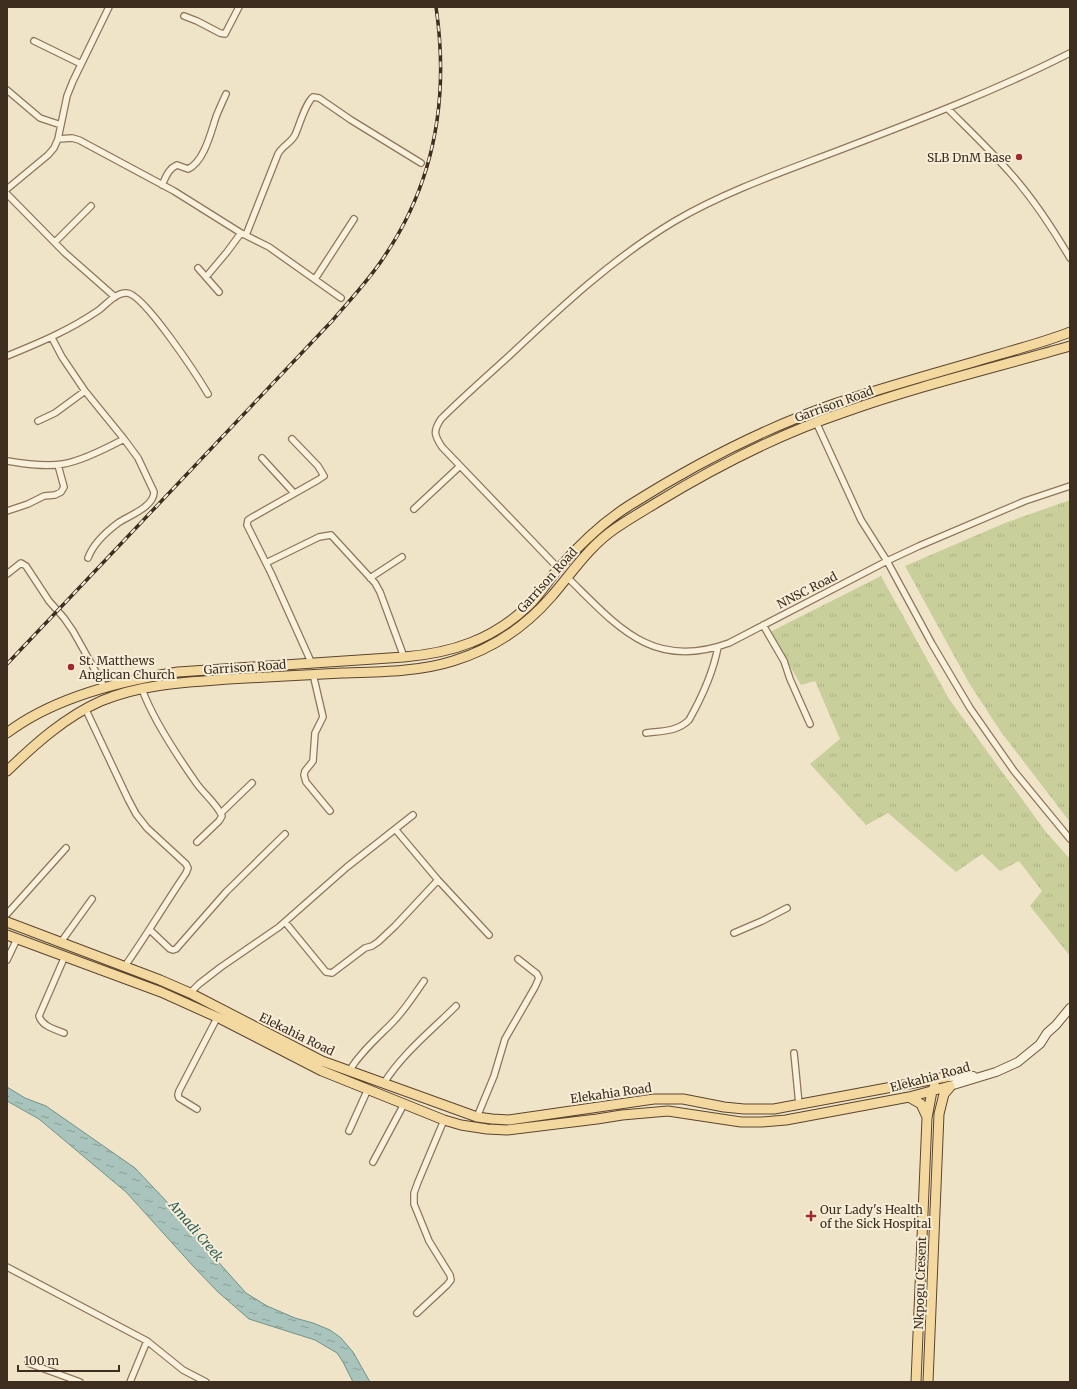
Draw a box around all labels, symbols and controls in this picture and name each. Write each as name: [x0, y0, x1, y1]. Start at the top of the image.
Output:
place label: SLB DnM Base: [927, 150, 1011, 165]
marker: SLB DnM Base: [1014, 152, 1024, 162]
street label: Garrison Road: [793, 383, 875, 425]
street label: Garrison Road: [514, 544, 580, 616]
street label: NNSC Road: [774, 568, 840, 612]
place label: St. Matthews Anglican Church: [78, 653, 175, 682]
street label: Garrison Road: [203, 657, 287, 677]
marker: St. Matthews Anglican Church: [66, 662, 76, 672]
street label: Elekahia Road: [257, 1009, 337, 1059]
street label: Elekahia Road: [889, 1059, 971, 1095]
street label: Elekahia Road: [569, 1080, 653, 1106]
water label: Amadi Creek: [164, 1196, 227, 1265]
place label: Our Lady's Health of the Sick Hospital: [820, 1202, 932, 1231]
marker: Our Lady's Health of the Sick Hospital: [805, 1210, 817, 1222]
street label: Nkpogu Cresent: [911, 1236, 929, 1330]
scale bar: [18, 1347, 119, 1373]
text: 100 m: [24, 1353, 59, 1368]

